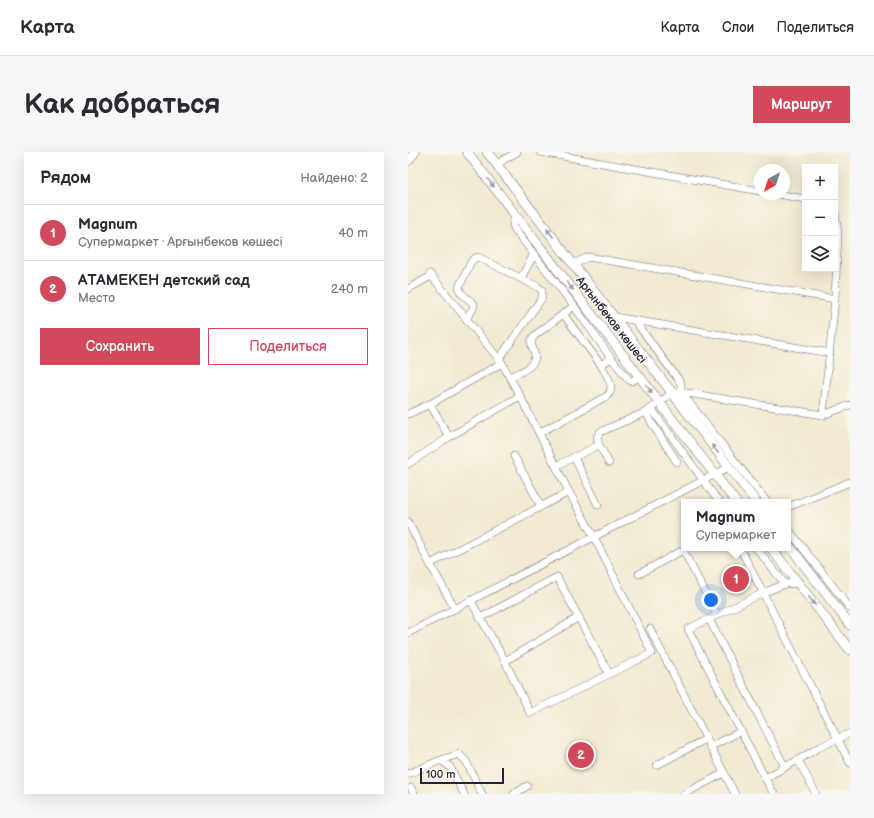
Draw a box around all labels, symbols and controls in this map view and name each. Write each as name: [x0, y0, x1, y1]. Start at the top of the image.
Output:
text: Карта: [20, 16, 74, 39]
text: Карта: [660, 19, 700, 36]
text: Слои: [722, 19, 754, 36]
text: Поделиться: [776, 19, 854, 36]
button: Маршрут: [753, 86, 850, 123]
text: Как добраться: [24, 88, 221, 121]
north arrow: [754, 164, 790, 200]
map controls: [802, 164, 838, 272]
button: +: [802, 164, 838, 200]
text: Рядом: [40, 168, 91, 188]
text: Найдено: 2: [300, 170, 368, 186]
one-way arrow: [486, 177, 495, 188]
button: −: [802, 200, 838, 236]
text: Magnum: [78, 215, 138, 234]
text: 1: [50, 225, 56, 241]
text: 40 m: [338, 225, 368, 241]
one-way arrow: [546, 228, 554, 239]
text: Супермаркет · Арғынбеков көшесі: [78, 234, 283, 250]
button: layers: [802, 236, 838, 272]
text: АТАМЕКЕН детский сад: [78, 271, 250, 290]
street label: Арғынбеков көшесі: [572, 273, 650, 367]
one-way arrow: [566, 280, 574, 291]
text: 2: [49, 281, 57, 297]
text: 240 m: [331, 281, 368, 297]
text: Место: [78, 290, 115, 306]
button: Сохранить: [40, 328, 200, 365]
button: Поделиться: [208, 328, 368, 365]
one-way arrow: [645, 384, 653, 394]
one-way arrow: [710, 443, 719, 454]
popup: [681, 499, 791, 551]
text: Magnum: [696, 508, 755, 527]
text: Супермаркет: [696, 527, 776, 543]
pin: 1: [723, 564, 749, 594]
your location: [701, 590, 721, 610]
one-way arrow: [808, 596, 817, 607]
pin: 2: [568, 740, 594, 770]
scale bar: [420, 766, 504, 785]
text: 100 m: [426, 768, 455, 781]

